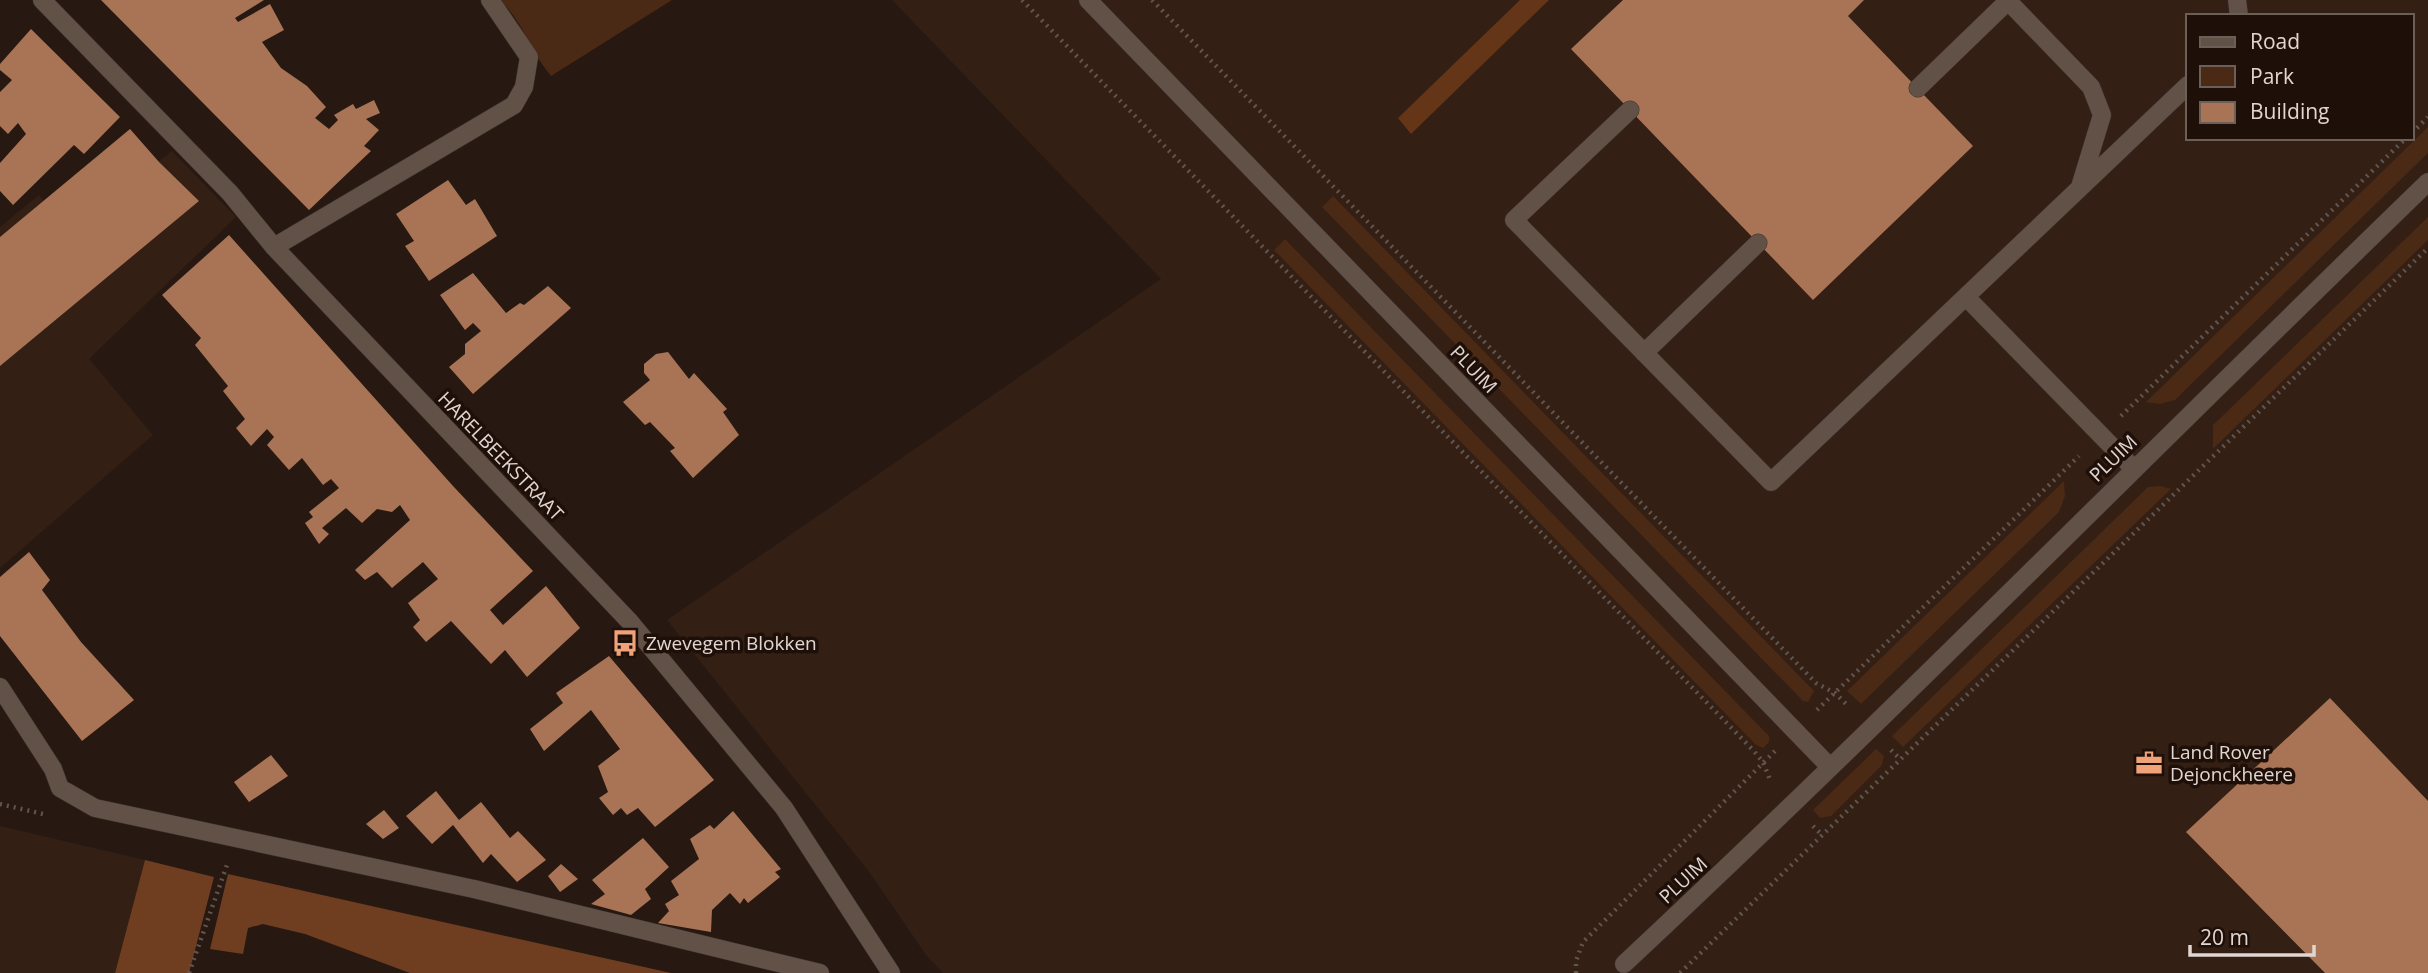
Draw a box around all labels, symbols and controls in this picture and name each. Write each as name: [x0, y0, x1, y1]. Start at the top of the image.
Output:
legend: [2186, 14, 2414, 140]
text: Road: [2250, 27, 2300, 55]
text: Park: [2250, 62, 2294, 90]
text: Building: [2250, 97, 2329, 125]
street label: PLUIM: [1445, 339, 1503, 399]
street label: HARELBEEKSTRAAT: [432, 386, 570, 527]
street label: PLUIM: [2083, 429, 2143, 487]
bus stop icon: Zwevegem Blokken: [610, 628, 640, 658]
place label: Zwevegem Blokken: [646, 630, 817, 656]
place label: Land Rover Dejonckheere: [2170, 739, 2293, 787]
office icon: Land Rover Dejonckheere: [2134, 748, 2164, 778]
street label: PLUIM: [1653, 851, 1713, 909]
scale bar: [2190, 914, 2314, 958]
text: 20 m: [2200, 923, 2249, 951]

